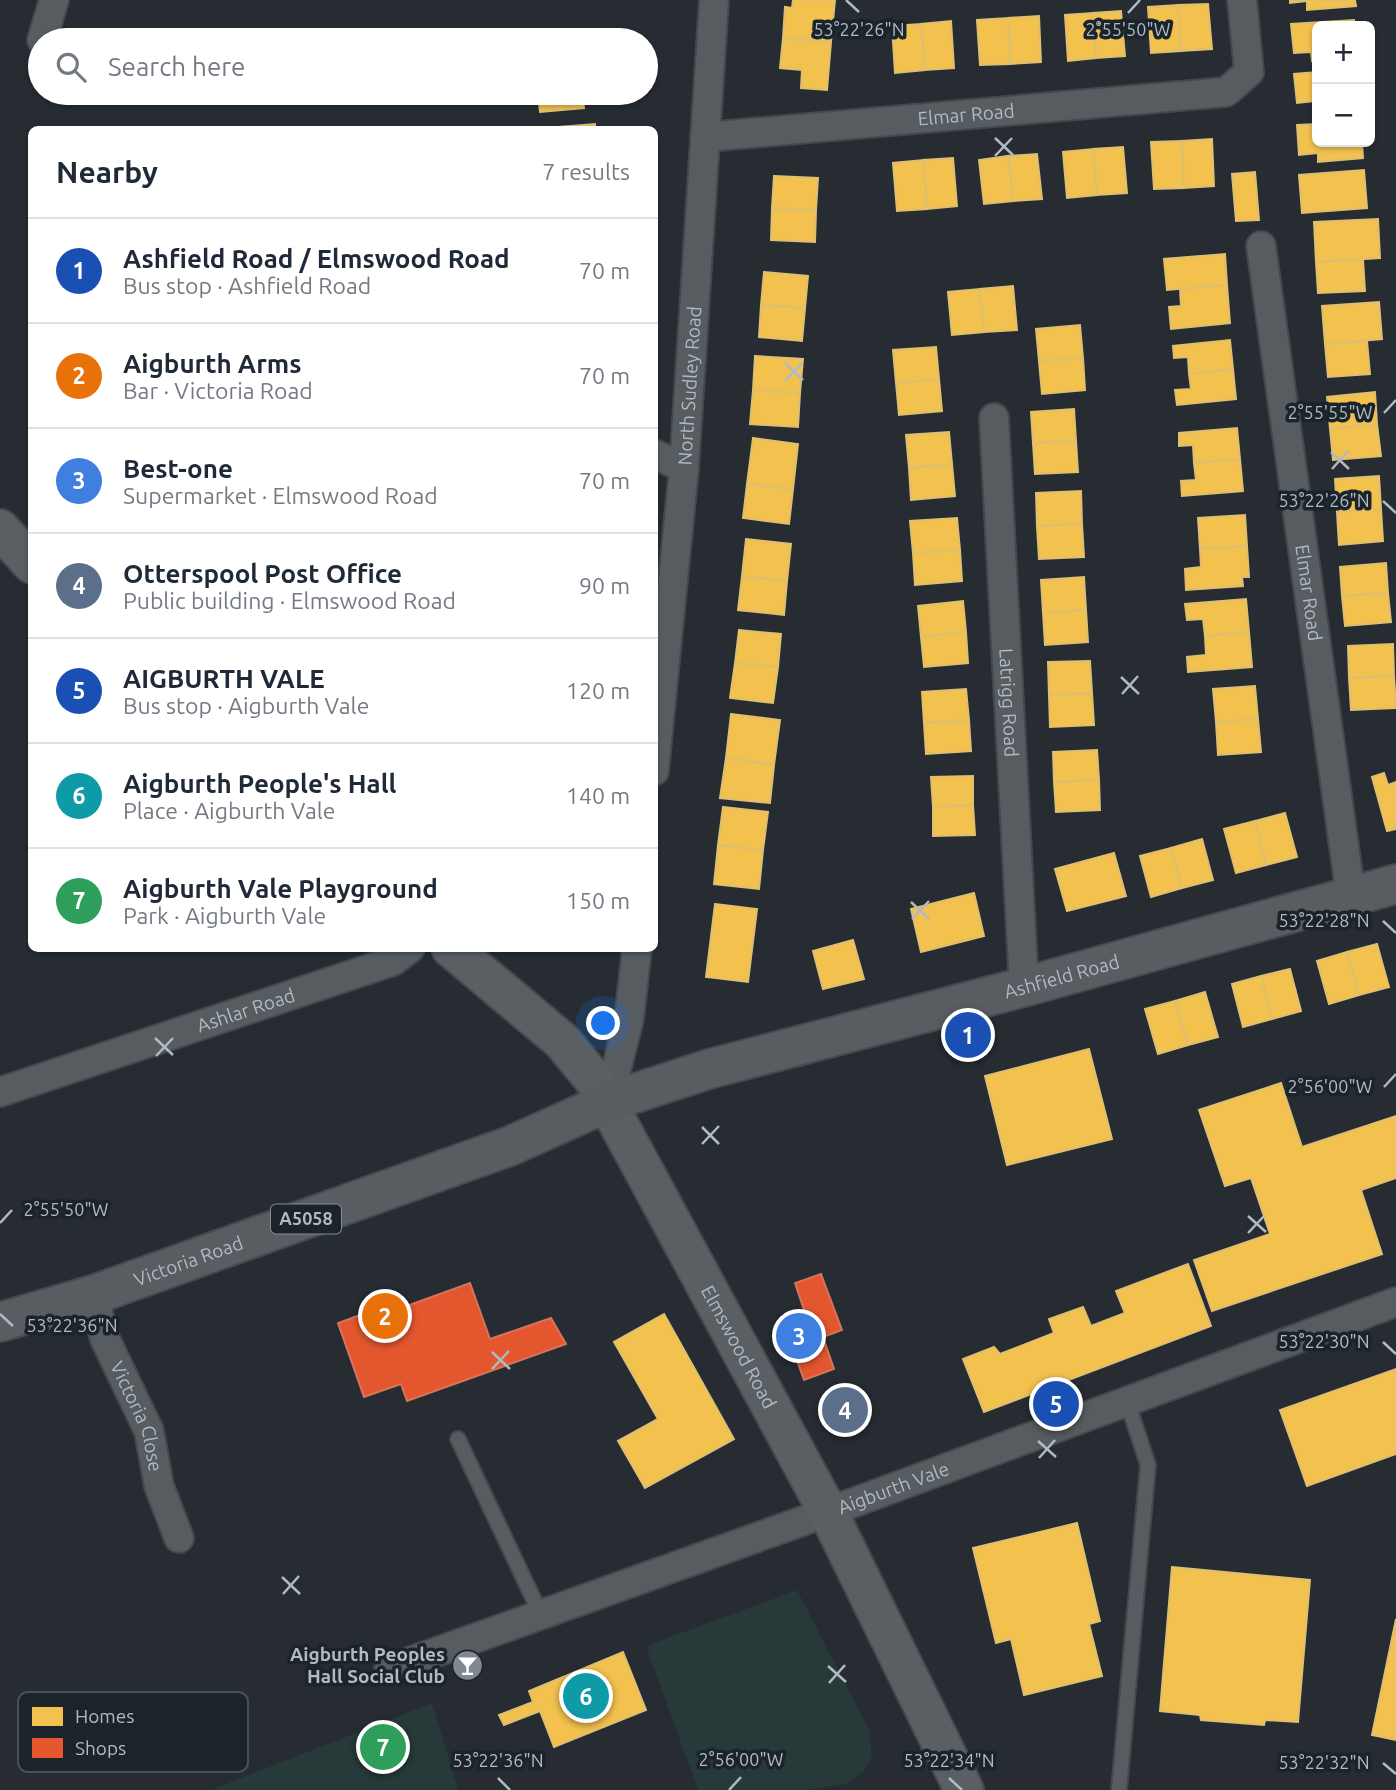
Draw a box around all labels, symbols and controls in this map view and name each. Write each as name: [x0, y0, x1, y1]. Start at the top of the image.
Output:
text: 53°22'26"N: [813, 19, 905, 39]
text: 2°55'50"W: [1086, 19, 1171, 39]
map controls: [1312, 21, 1375, 147]
button: +: [1312, 21, 1375, 84]
search box: [28, 28, 658, 105]
icon: search: [52, 48, 90, 86]
text: Search here: [108, 52, 245, 81]
button: −: [1312, 84, 1375, 147]
street label: Elmar Road: [917, 99, 1015, 130]
text: Nearby: [56, 155, 158, 189]
text: 7 results: [542, 159, 630, 184]
text: Ashfield Road / Elmswood Road: [123, 244, 510, 273]
text: 1: [73, 258, 85, 283]
text: 70 m: [579, 258, 630, 283]
text: Bus stop · Ashfield Road: [123, 273, 371, 298]
street label: North Sudley Road: [673, 305, 705, 466]
text: Aigburth Arms: [123, 349, 302, 378]
text: 2: [73, 363, 85, 388]
text: 70 m: [579, 363, 630, 388]
text: Bar · Victoria Road: [123, 378, 313, 403]
text: 2°55'55"W: [1288, 402, 1373, 422]
text: Best-one: [123, 454, 233, 483]
text: 3: [73, 468, 85, 493]
text: 70 m: [579, 468, 630, 493]
text: Supermarket · Elmswood Road: [123, 483, 438, 508]
text: 53°22'26"N: [1278, 490, 1370, 510]
street label: Elmar Road: [1291, 543, 1326, 642]
text: Otterspool Post Office: [123, 559, 402, 588]
text: 4: [73, 573, 85, 598]
text: 90 m: [579, 573, 630, 598]
text: Public building · Elmswood Road: [123, 588, 456, 613]
street label: Latrigg Road: [995, 648, 1023, 758]
text: AIGBURTH VALE: [123, 664, 325, 693]
text: 5: [73, 678, 85, 703]
text: 120 m: [566, 678, 630, 703]
text: Bus stop · Aigburth Vale: [123, 693, 369, 718]
text: Aigburth People's Hall: [123, 769, 396, 798]
text: 6: [73, 783, 85, 808]
text: 140 m: [566, 783, 630, 808]
text: Place · Aigburth Vale: [123, 798, 335, 823]
text: Aigburth Vale Playground: [123, 874, 438, 903]
text: 7: [73, 888, 85, 913]
text: 150 m: [566, 888, 630, 913]
text: Park · Aigburth Vale: [123, 903, 326, 928]
text: 53°22'28"N: [1278, 910, 1370, 930]
street label: Ashfield Road: [1002, 950, 1122, 1003]
street label: Ashlar Road: [194, 984, 298, 1037]
your location: [586, 1006, 620, 1040]
pin: 1: [945, 1009, 991, 1061]
text: 2°56'00"W: [1288, 1076, 1373, 1096]
text: 2°55'50"W: [24, 1199, 109, 1219]
road number: A5058: [271, 1204, 341, 1234]
street label: Victoria Road: [131, 1231, 246, 1291]
street label: Elmswood Road: [697, 1281, 781, 1412]
pin: 2: [362, 1290, 408, 1342]
pin: 3: [776, 1310, 822, 1362]
text: 53°22'36"N: [26, 1315, 118, 1335]
text: 53°22'30"N: [1278, 1331, 1370, 1351]
street label: Victoria Close: [106, 1358, 167, 1473]
pin: 5: [1033, 1378, 1079, 1430]
pin: 4: [822, 1384, 868, 1436]
street label: Aigburth Vale: [835, 1457, 952, 1518]
place label: Aigburth Peoples Hall Social Club: [290, 1643, 445, 1687]
bar icon: Aigburth Peoples Hall Social Club: [451, 1648, 485, 1682]
pin: 6: [563, 1670, 609, 1722]
legend: [18, 1692, 248, 1772]
text: Homes: [75, 1705, 135, 1727]
pin: 7: [360, 1721, 406, 1773]
text: Shops: [75, 1737, 126, 1759]
text: 2°56'00"W: [699, 1749, 784, 1769]
text: 53°22'36"N: [452, 1750, 544, 1770]
text: 53°22'34"N: [903, 1750, 995, 1770]
text: 53°22'32"N: [1278, 1752, 1370, 1772]

